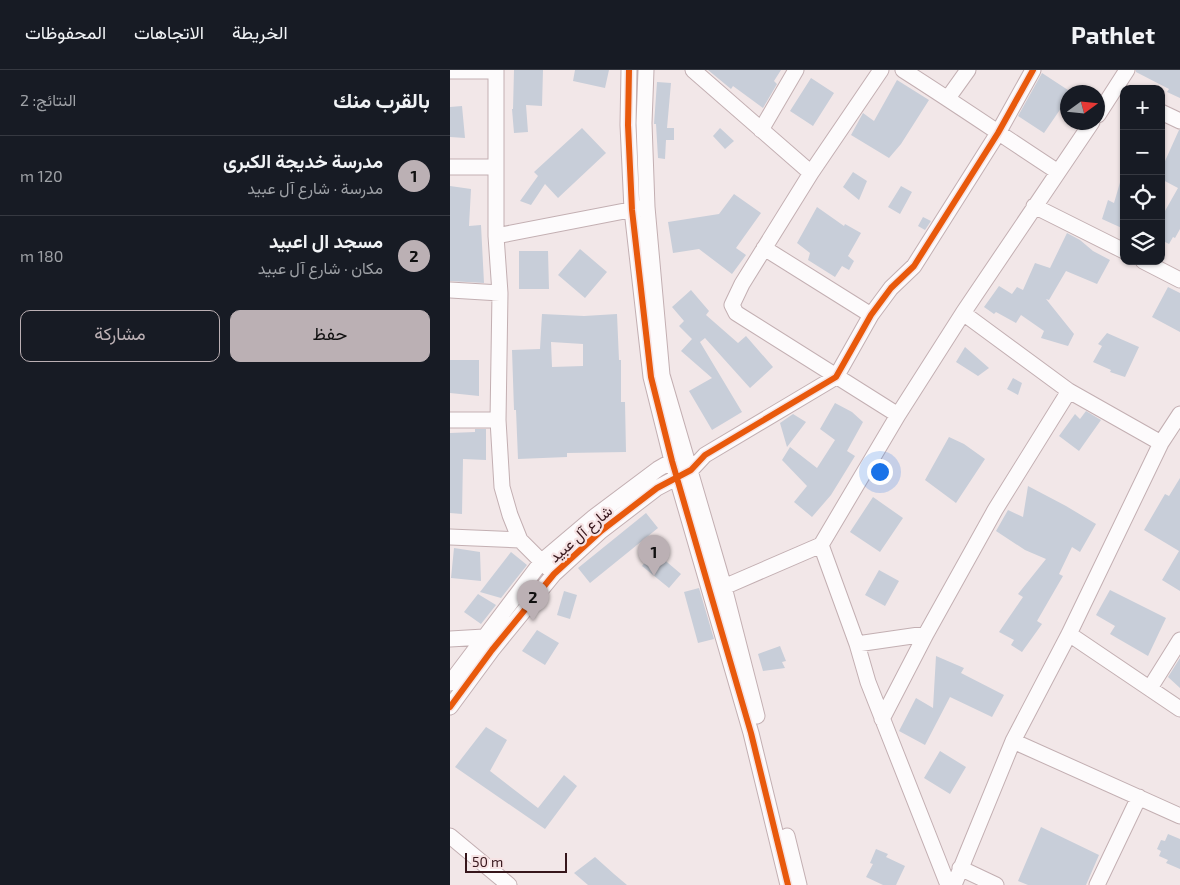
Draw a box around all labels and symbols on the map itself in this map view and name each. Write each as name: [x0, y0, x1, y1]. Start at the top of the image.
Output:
north arrow: [1060, 85, 1105, 130]
your location: [867, 459, 893, 485]
street label: شارع آل عبيد: [545, 501, 618, 568]
pin: 1: [638, 535, 670, 576]
pin: 2: [517, 580, 549, 621]
scale bar: [465, 850, 568, 873]

